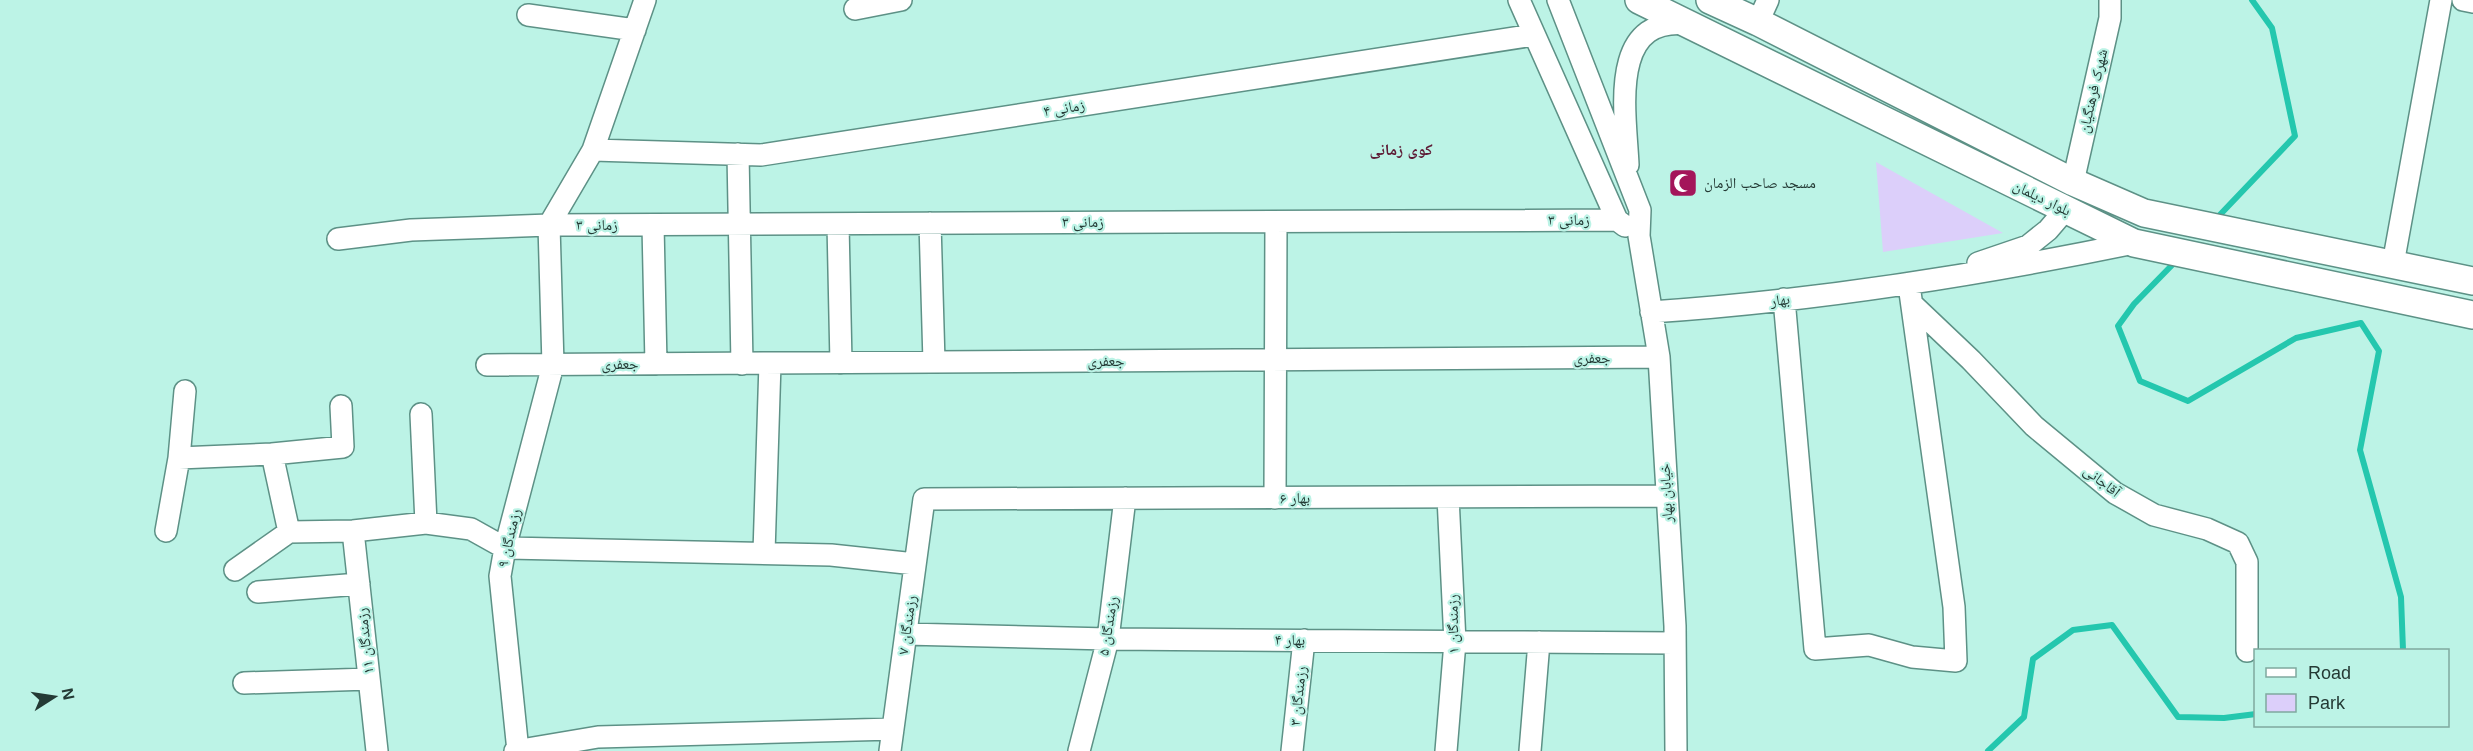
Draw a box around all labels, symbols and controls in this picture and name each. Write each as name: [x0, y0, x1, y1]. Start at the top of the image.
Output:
street label: شهرک فرهنگیان: [2075, 47, 2112, 135]
street label: زمانی ۴: [1042, 96, 1086, 121]
district label: کوی زمانی: [1369, 141, 1433, 159]
mosque icon: مسجد صاحب الزمان: [1667, 167, 1699, 199]
place label: مسجد صاحب الزمان: [1704, 174, 1816, 193]
street label: بلوار دیلمان: [2010, 176, 2074, 221]
street label: زمانی ۳: [1548, 211, 1590, 230]
street label: زمانی ۳: [1062, 213, 1104, 232]
street label: زمانی ۳: [576, 216, 618, 235]
street label: بهار: [1768, 290, 1791, 310]
street label: جعفری: [1574, 349, 1611, 368]
street label: جعفری: [1088, 352, 1125, 371]
street label: جعفری: [602, 355, 639, 374]
street label: آقاجانی: [2080, 461, 2125, 502]
street label: خیابان بهار: [1655, 463, 1678, 524]
street label: بهار ۶: [1280, 489, 1310, 507]
street label: رزمندگان ۹: [494, 507, 525, 569]
street label: رزمندگان ۷: [894, 594, 921, 656]
street label: رزمندگان ۱: [1443, 594, 1464, 654]
street label: رزمندگان ۵: [1094, 595, 1123, 657]
street label: رزمندگان ۱۱: [353, 607, 378, 675]
street label: بهار ۴: [1275, 631, 1305, 649]
legend: [2254, 649, 2449, 727]
text: Road: [2308, 663, 2351, 683]
street label: رزمندگان ۳: [1286, 665, 1311, 727]
north arrow: [24, 667, 84, 727]
text: N: [59, 687, 78, 701]
text: Park: [2308, 693, 2346, 713]

